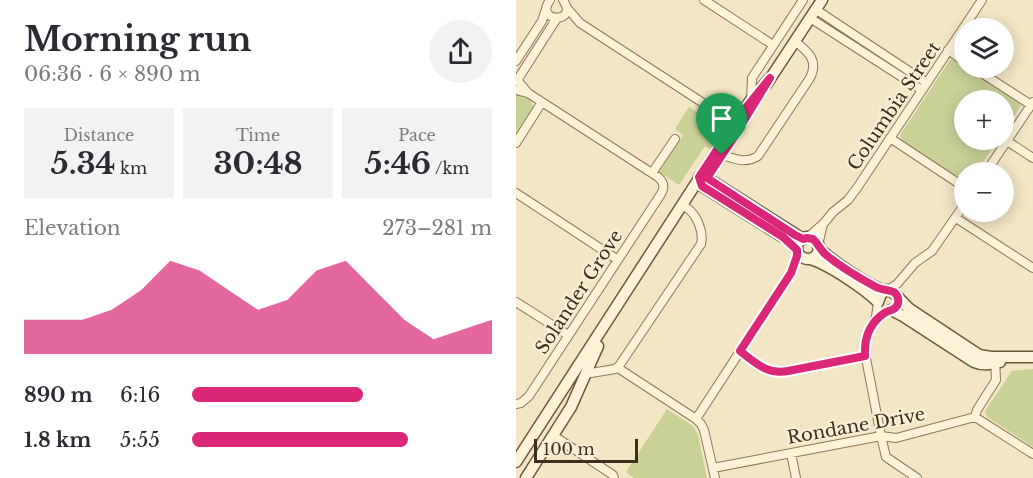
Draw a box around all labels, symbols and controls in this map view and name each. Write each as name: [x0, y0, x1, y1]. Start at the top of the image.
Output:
map controls: [954, 18, 1014, 222]
button: layers: [954, 18, 1014, 78]
text: Morning run: [24, 19, 252, 60]
button: share: [429, 20, 492, 83]
street label: Columbia Street: [843, 37, 945, 175]
text: 06:36 · 6 × 890 m: [24, 62, 200, 86]
button: +: [954, 90, 1014, 150]
pin: [696, 93, 747, 155]
icon: arrive: [705, 102, 738, 135]
text: Distance: [64, 125, 134, 145]
text: Time: [236, 125, 280, 145]
text: Pace: [398, 125, 436, 145]
text: 5.34: [51, 145, 116, 182]
text: 30:48: [213, 145, 303, 182]
text: 5:46: [365, 145, 431, 182]
text: km: [116, 158, 147, 178]
text: /km: [431, 158, 469, 178]
button: −: [954, 162, 1014, 222]
text: Elevation: [24, 216, 121, 240]
text: 273–281 m: [382, 216, 492, 240]
street label: Solander Grove: [531, 226, 627, 358]
text: 890 m: [24, 383, 93, 407]
text: 6:16: [120, 383, 160, 407]
street label: Rondane Drive: [785, 403, 927, 449]
text: 1.8 km: [24, 428, 91, 452]
text: 5:55: [120, 428, 160, 452]
scale bar: [534, 436, 638, 464]
text: 100 m: [543, 439, 595, 459]

